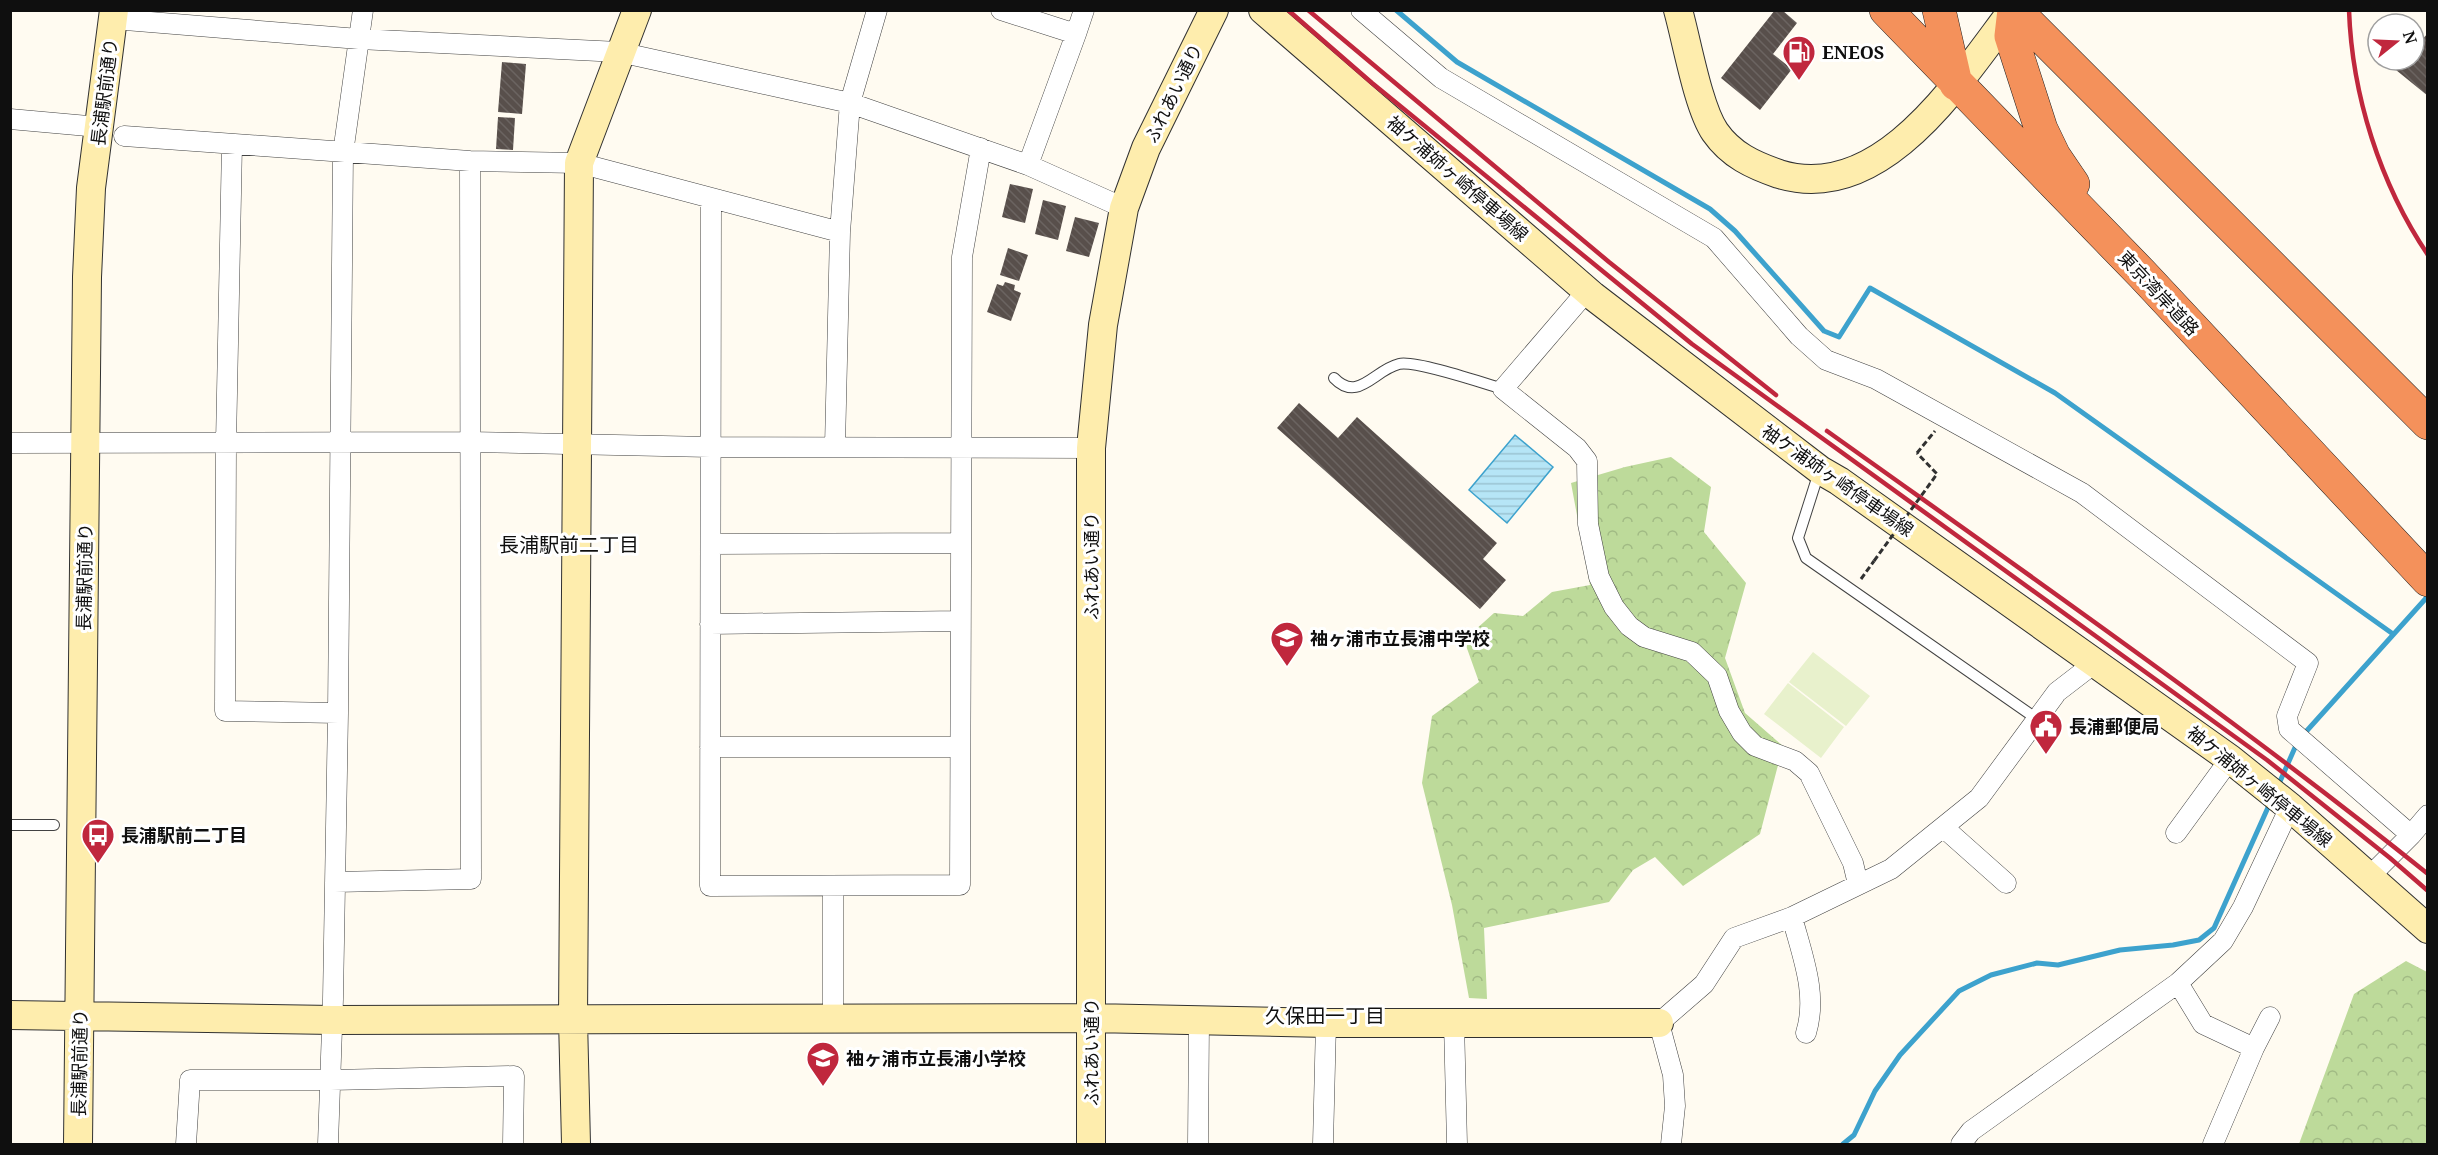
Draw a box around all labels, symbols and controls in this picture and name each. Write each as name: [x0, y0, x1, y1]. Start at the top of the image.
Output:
north arrow: [2366, 12, 2426, 72]
text: N: [2398, 28, 2423, 47]
fuel station icon: ENEOS: [1781, 34, 1817, 81]
street label: 長浦駅前通り: [86, 37, 122, 147]
street label: ふれあい通り: [1139, 39, 1207, 147]
place label: ENEOS: [1822, 40, 1884, 64]
street label: 袖ケ浦姉ヶ崎停車場線: [1382, 110, 1534, 246]
street label: 東京湾岸道路: [2113, 245, 2205, 341]
street label: 袖ケ浦姉ヶ崎停車場線: [1757, 419, 1919, 541]
street label: ふれあい通り: [1079, 512, 1103, 620]
street label: 長浦駅前通り: [71, 523, 97, 631]
district label: 長浦駅前二丁目: [499, 531, 639, 558]
school or university icon: 袖ヶ浦市立長浦中学校: [1269, 620, 1305, 667]
place label: 袖ヶ浦市立長浦中学校: [1310, 626, 1490, 650]
public building icon: 長浦郵便局: [2028, 708, 2064, 755]
place label: 長浦郵便局: [2069, 714, 2159, 738]
street label: 袖ケ浦姉ヶ崎停車場線: [2183, 720, 2337, 852]
bus stop icon: 長浦駅前二丁目: [80, 817, 116, 864]
place label: 長浦駅前二丁目: [121, 823, 247, 847]
street label: ふれあい通り: [1079, 998, 1103, 1106]
district label: 久保田一丁目: [1265, 1002, 1385, 1029]
street label: 長浦駅前通り: [66, 1009, 92, 1117]
school or university icon: 袖ヶ浦市立長浦小学校: [805, 1040, 841, 1087]
place label: 袖ヶ浦市立長浦小学校: [846, 1046, 1026, 1070]

